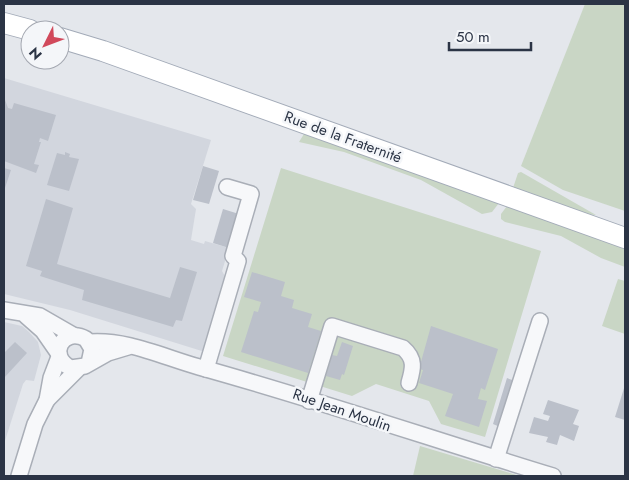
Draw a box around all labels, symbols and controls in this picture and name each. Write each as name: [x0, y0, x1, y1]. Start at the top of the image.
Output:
north arrow: [20, 20, 70, 70]
scale bar: [449, 20, 532, 52]
text: 50 m: [456, 26, 490, 48]
text: N: [24, 43, 46, 65]
street label: Rue de la Fraternité: [281, 106, 405, 169]
street label: Rue Jean Moulin: [290, 383, 394, 437]

